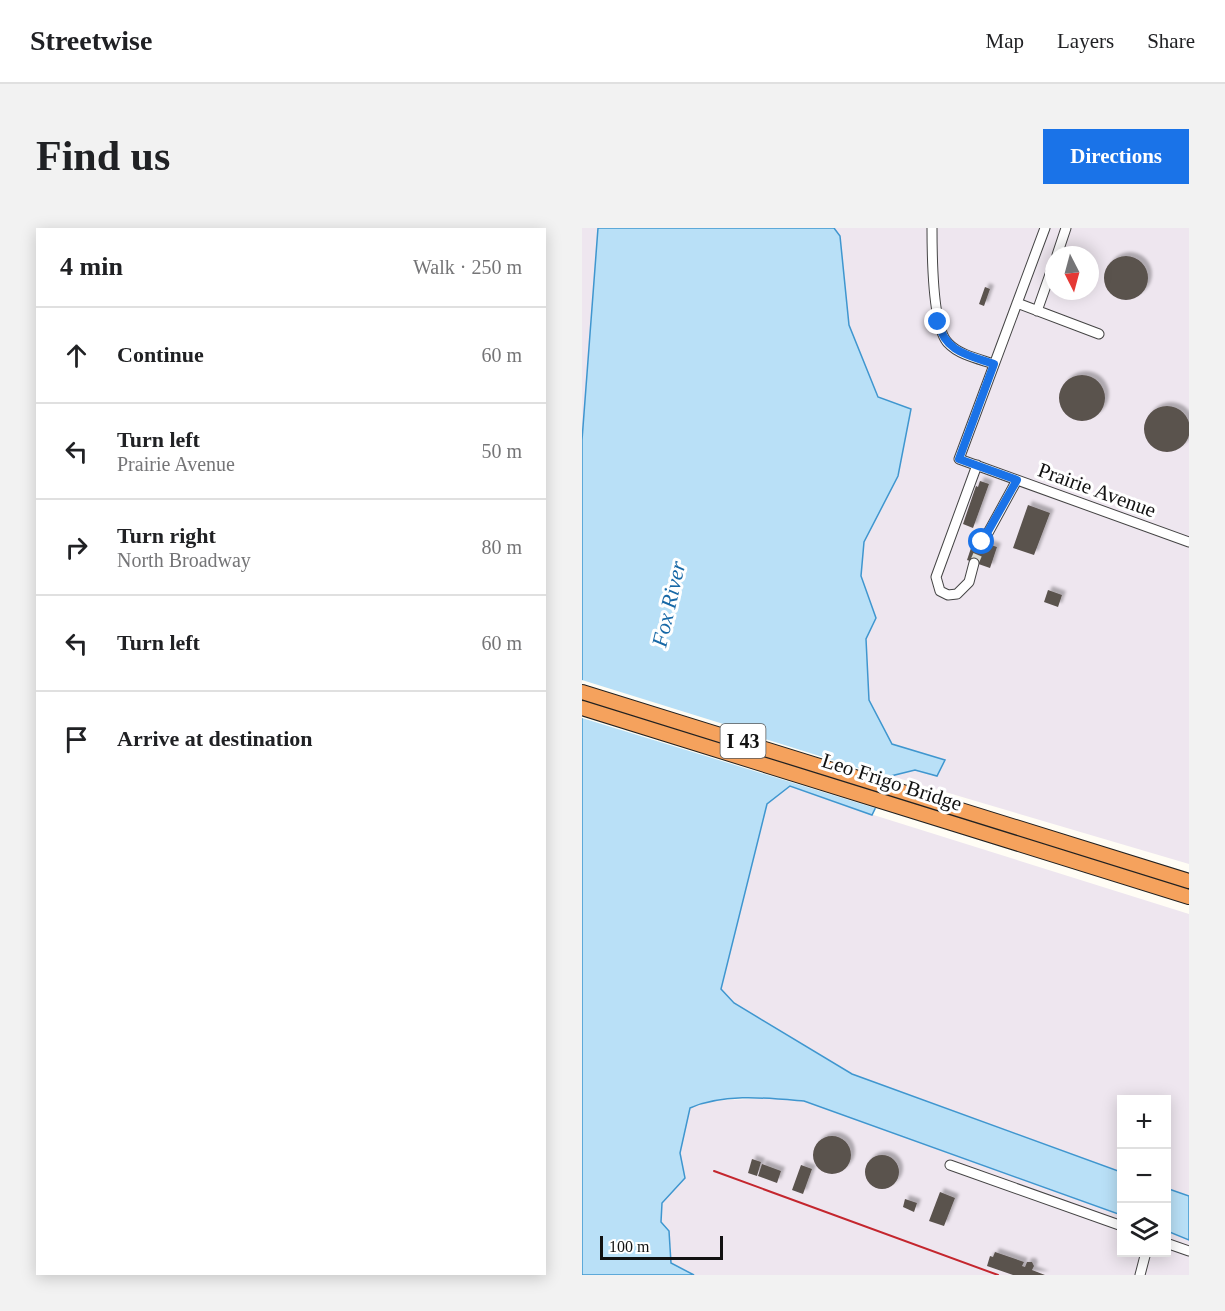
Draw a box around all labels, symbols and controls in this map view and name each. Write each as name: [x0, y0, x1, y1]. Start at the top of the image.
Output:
text: Streetwise: [30, 25, 152, 56]
text: Map: [986, 29, 1024, 53]
text: Layers: [1057, 29, 1114, 53]
text: Share: [1147, 29, 1195, 53]
button: Directions: [1043, 129, 1189, 184]
text: Find us: [36, 133, 170, 179]
north arrow: [1045, 246, 1099, 300]
text: 4 min: [60, 252, 123, 281]
text: Walk · 250 m: [413, 256, 522, 278]
route end: [924, 308, 950, 334]
icon: ahead: [60, 339, 93, 372]
text: Continue: [117, 342, 204, 367]
text: 60 m: [481, 344, 522, 366]
text: Turn left: [117, 427, 200, 452]
icon: left: [60, 435, 93, 468]
text: 50 m: [481, 440, 522, 462]
text: Prairie Avenue: [117, 453, 235, 475]
street label: Prairie Avenue: [1035, 458, 1159, 522]
text: Turn right: [117, 523, 216, 548]
route start: [968, 528, 994, 554]
icon: right: [60, 531, 93, 564]
text: 80 m: [481, 536, 522, 558]
text: North Broadway: [117, 549, 251, 571]
water label: Fox River: [646, 558, 691, 650]
icon: left: [60, 627, 93, 660]
text: Turn left: [117, 630, 200, 655]
text: 60 m: [481, 632, 522, 654]
icon: arrive: [60, 723, 93, 756]
road number: I 43: [720, 724, 766, 758]
text: Arrive at destination: [117, 726, 313, 751]
street label: Leo Frigo Bridge: [819, 748, 965, 816]
map controls: [1117, 1095, 1171, 1257]
button: +: [1117, 1095, 1171, 1149]
button: −: [1117, 1149, 1171, 1203]
button: layers: [1117, 1203, 1171, 1257]
scale bar: [600, 1233, 723, 1260]
text: 100 m: [609, 1238, 649, 1255]

